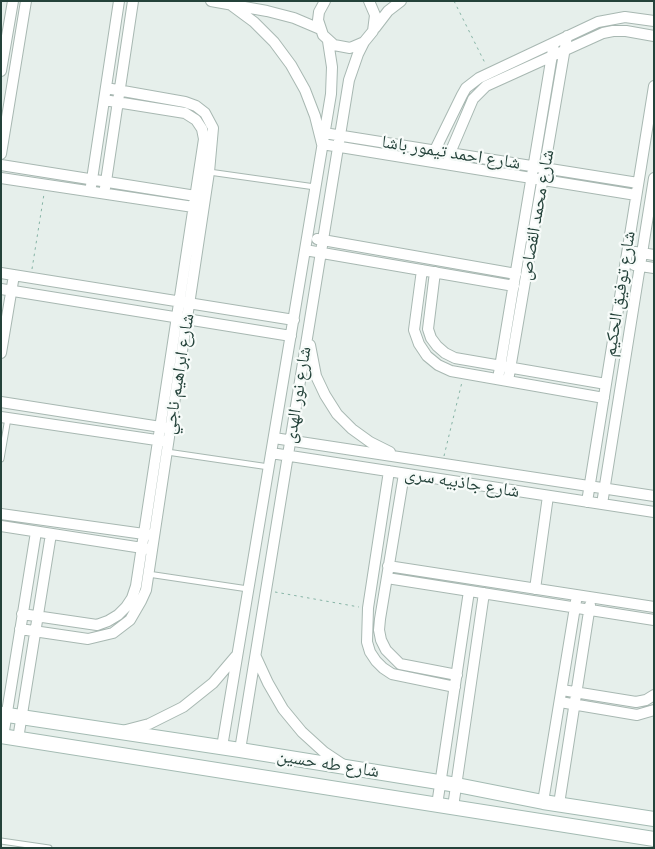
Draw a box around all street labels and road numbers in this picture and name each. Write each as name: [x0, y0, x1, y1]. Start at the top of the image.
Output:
street label: شارع احمد تيمور باشا: [380, 131, 522, 175]
street label: شارع محمد القصاص: [515, 148, 559, 282]
street label: شارع توفيق الحكيم: [599, 229, 641, 359]
street label: شارع ابراهيم ناجي: [159, 312, 199, 436]
street label: شارع نور الهدى: [280, 345, 316, 445]
street label: شارع جاذبيه سرى: [403, 463, 521, 503]
street label: شارع طه حسين: [275, 745, 381, 783]

